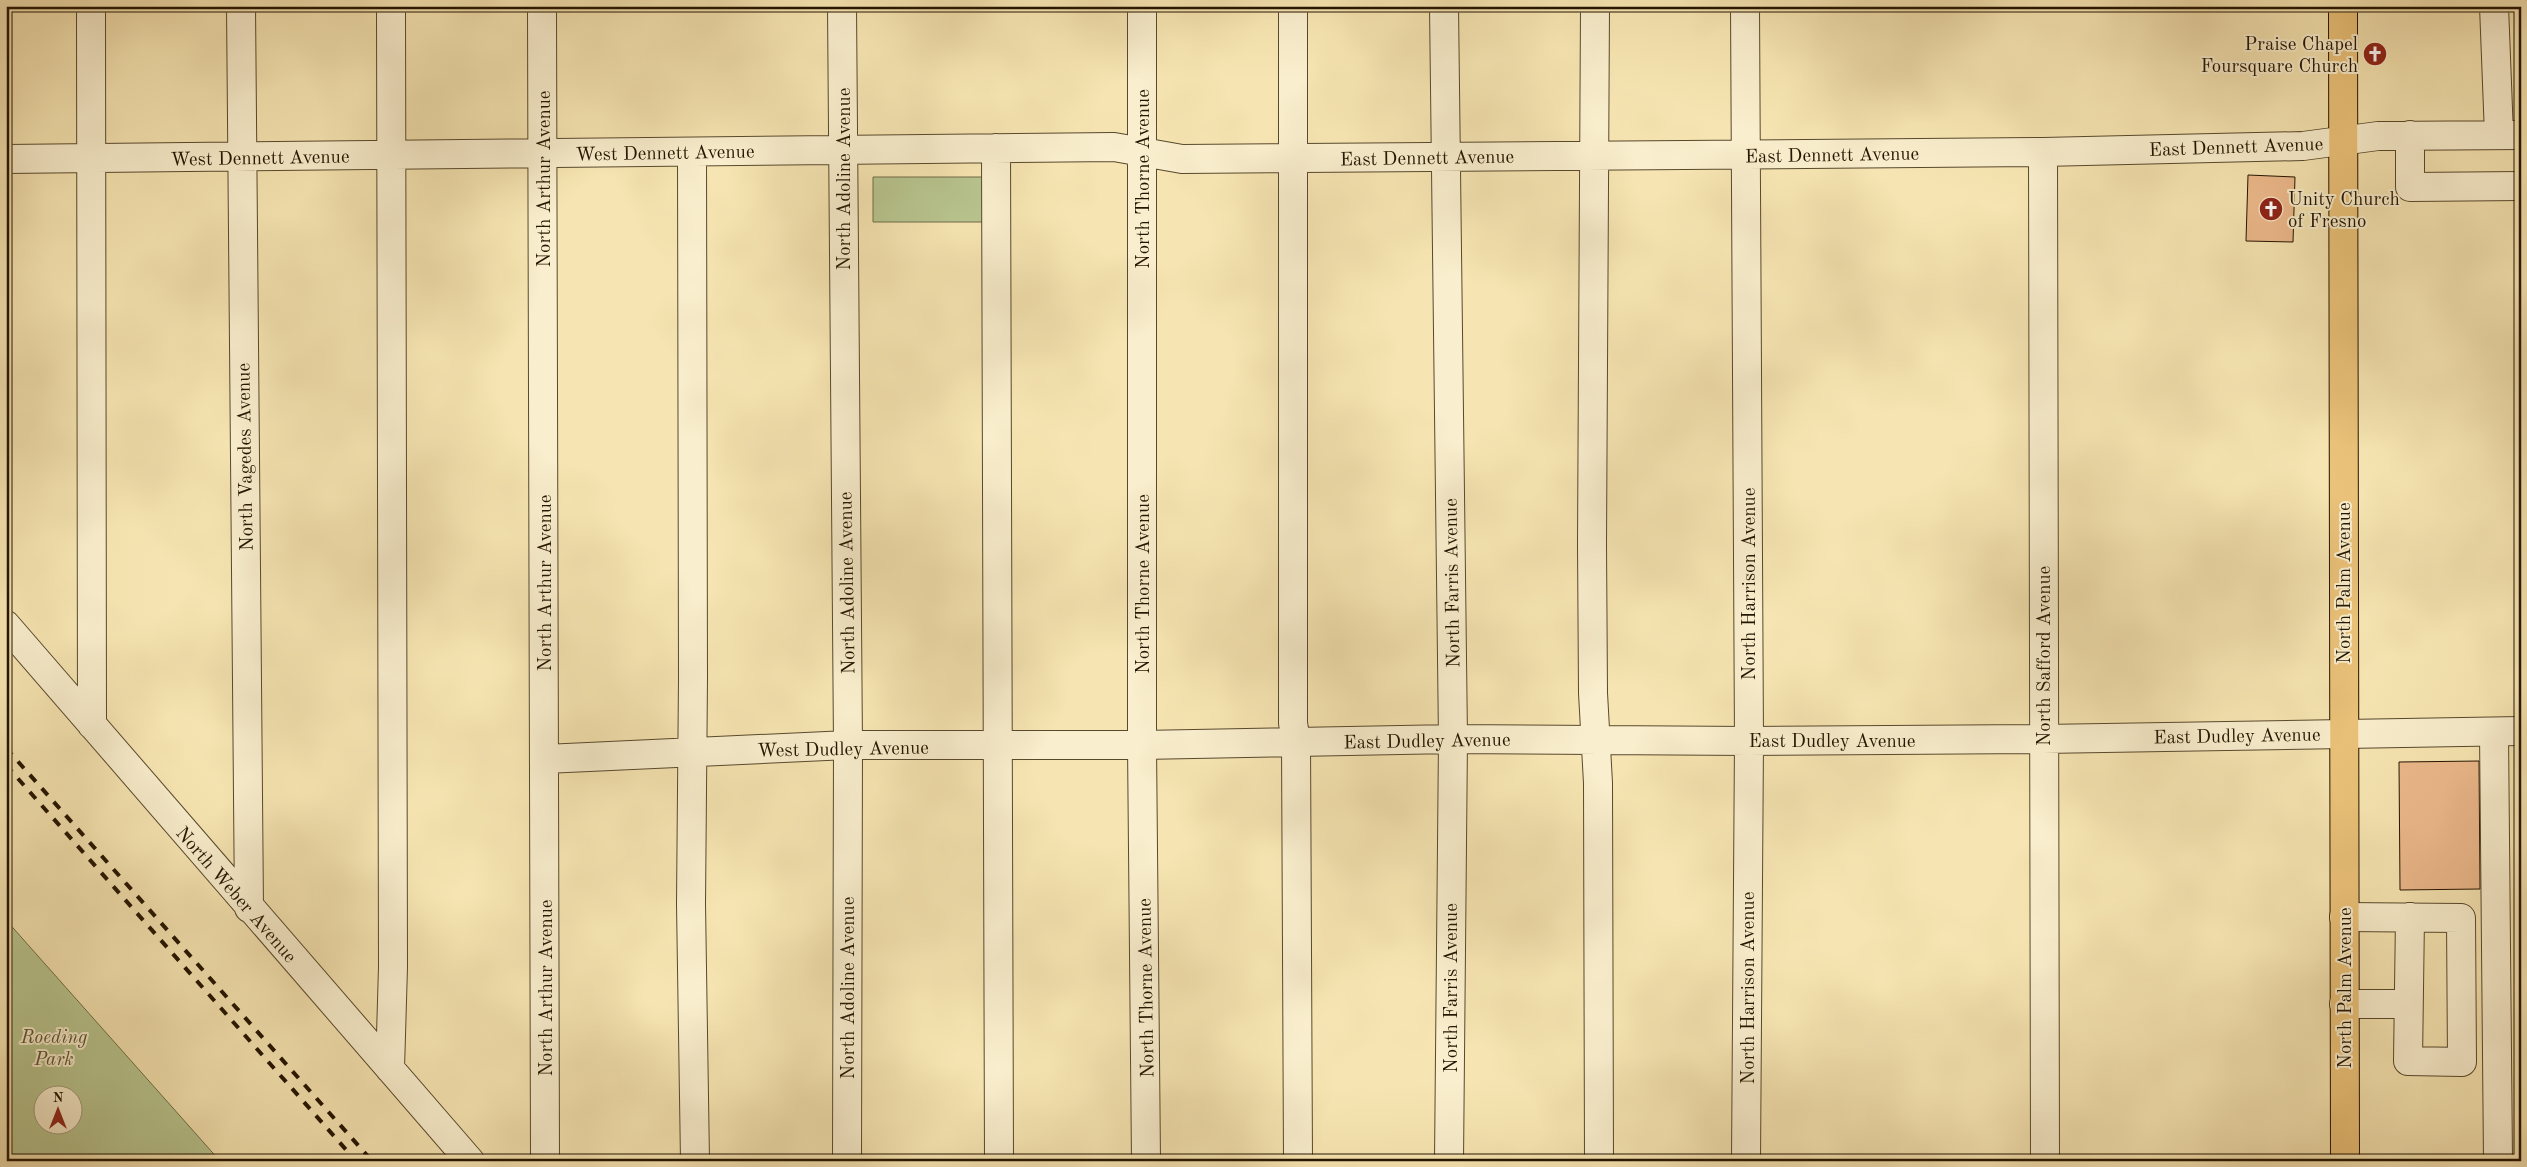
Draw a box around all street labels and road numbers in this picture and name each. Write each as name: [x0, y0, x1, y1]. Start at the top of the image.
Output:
street label: North Adoline Avenue: [836, 88, 855, 270]
street label: North Thorne Avenue: [1135, 89, 1154, 269]
street label: North Arthur Avenue: [536, 90, 555, 268]
street label: East Dennett Avenue: [2149, 136, 2324, 161]
street label: West Dennett Avenue: [575, 143, 755, 166]
street label: East Dennett Avenue: [1745, 145, 1919, 168]
street label: West Dennett Avenue: [170, 148, 350, 171]
street label: East Dennett Avenue: [1340, 148, 1514, 171]
street label: North Vagedes Avenue: [235, 363, 258, 551]
street label: North Harrison Avenue: [1741, 488, 1760, 680]
street label: North Adoline Avenue: [837, 491, 860, 675]
street label: North Arthur Avenue: [537, 494, 556, 672]
street label: North Thorne Avenue: [1135, 494, 1154, 674]
street label: North Farris Avenue: [1443, 498, 1464, 668]
street label: North Palm Avenue: [2336, 502, 2355, 664]
street label: North Safford Avenue: [2036, 566, 2055, 746]
street label: East Dudley Avenue: [2153, 727, 2321, 748]
street label: East Dudley Avenue: [1343, 732, 1511, 753]
street label: East Dudley Avenue: [1748, 733, 1916, 752]
street label: West Dudley Avenue: [757, 740, 929, 761]
street label: North Weber Avenue: [171, 824, 299, 967]
street label: North Harrison Avenue: [1740, 892, 1759, 1084]
street label: North Adoline Avenue: [840, 897, 859, 1079]
street label: North Thorne Avenue: [1136, 898, 1159, 1078]
street label: North Arthur Avenue: [538, 899, 557, 1077]
street label: North Farris Avenue: [1443, 903, 1462, 1073]
street label: North Palm Avenue: [2337, 907, 2356, 1069]

